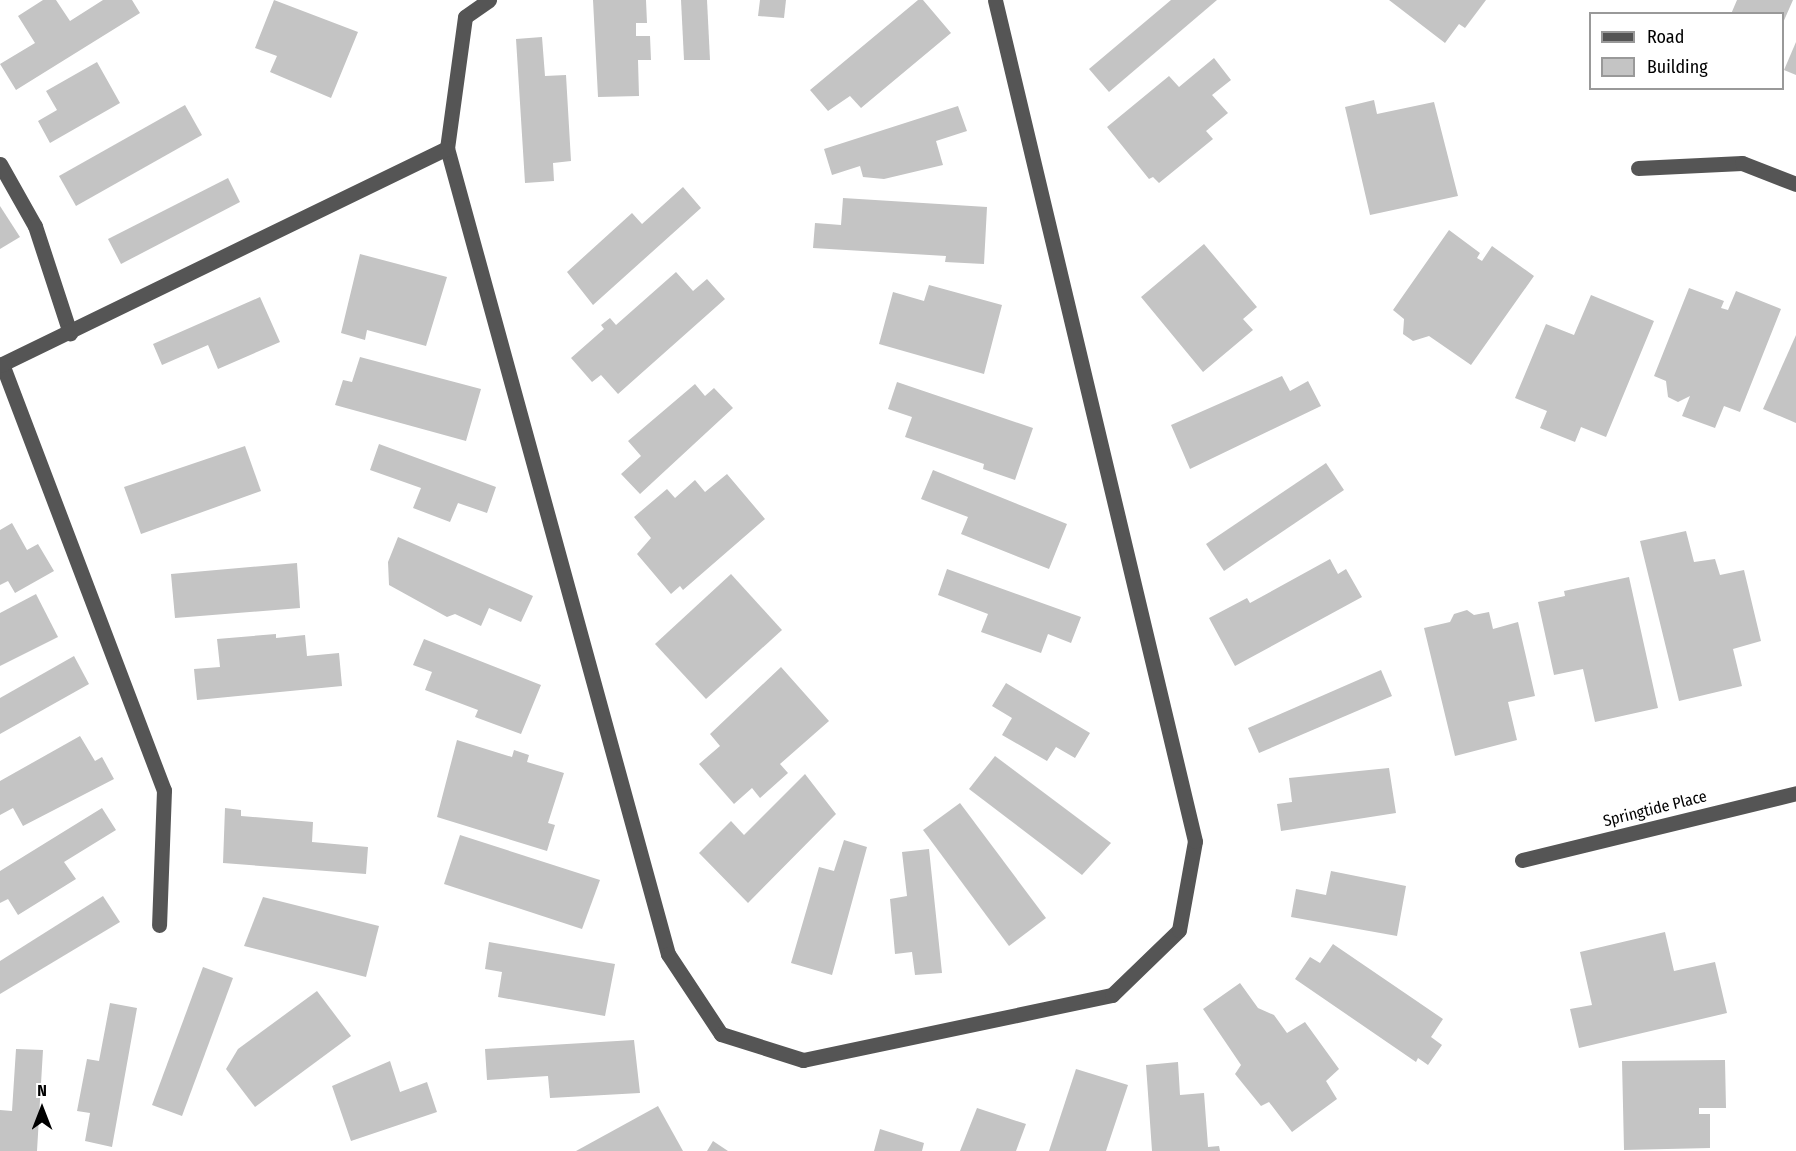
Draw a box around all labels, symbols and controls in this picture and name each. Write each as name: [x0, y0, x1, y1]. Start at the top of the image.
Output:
legend: [1589, 12, 1784, 90]
text: Road: [1647, 26, 1684, 48]
text: Building: [1647, 56, 1708, 78]
street label: Springtide Place: [1601, 787, 1709, 831]
north arrow: [12, 1079, 72, 1139]
text: N: [37, 1081, 47, 1100]

